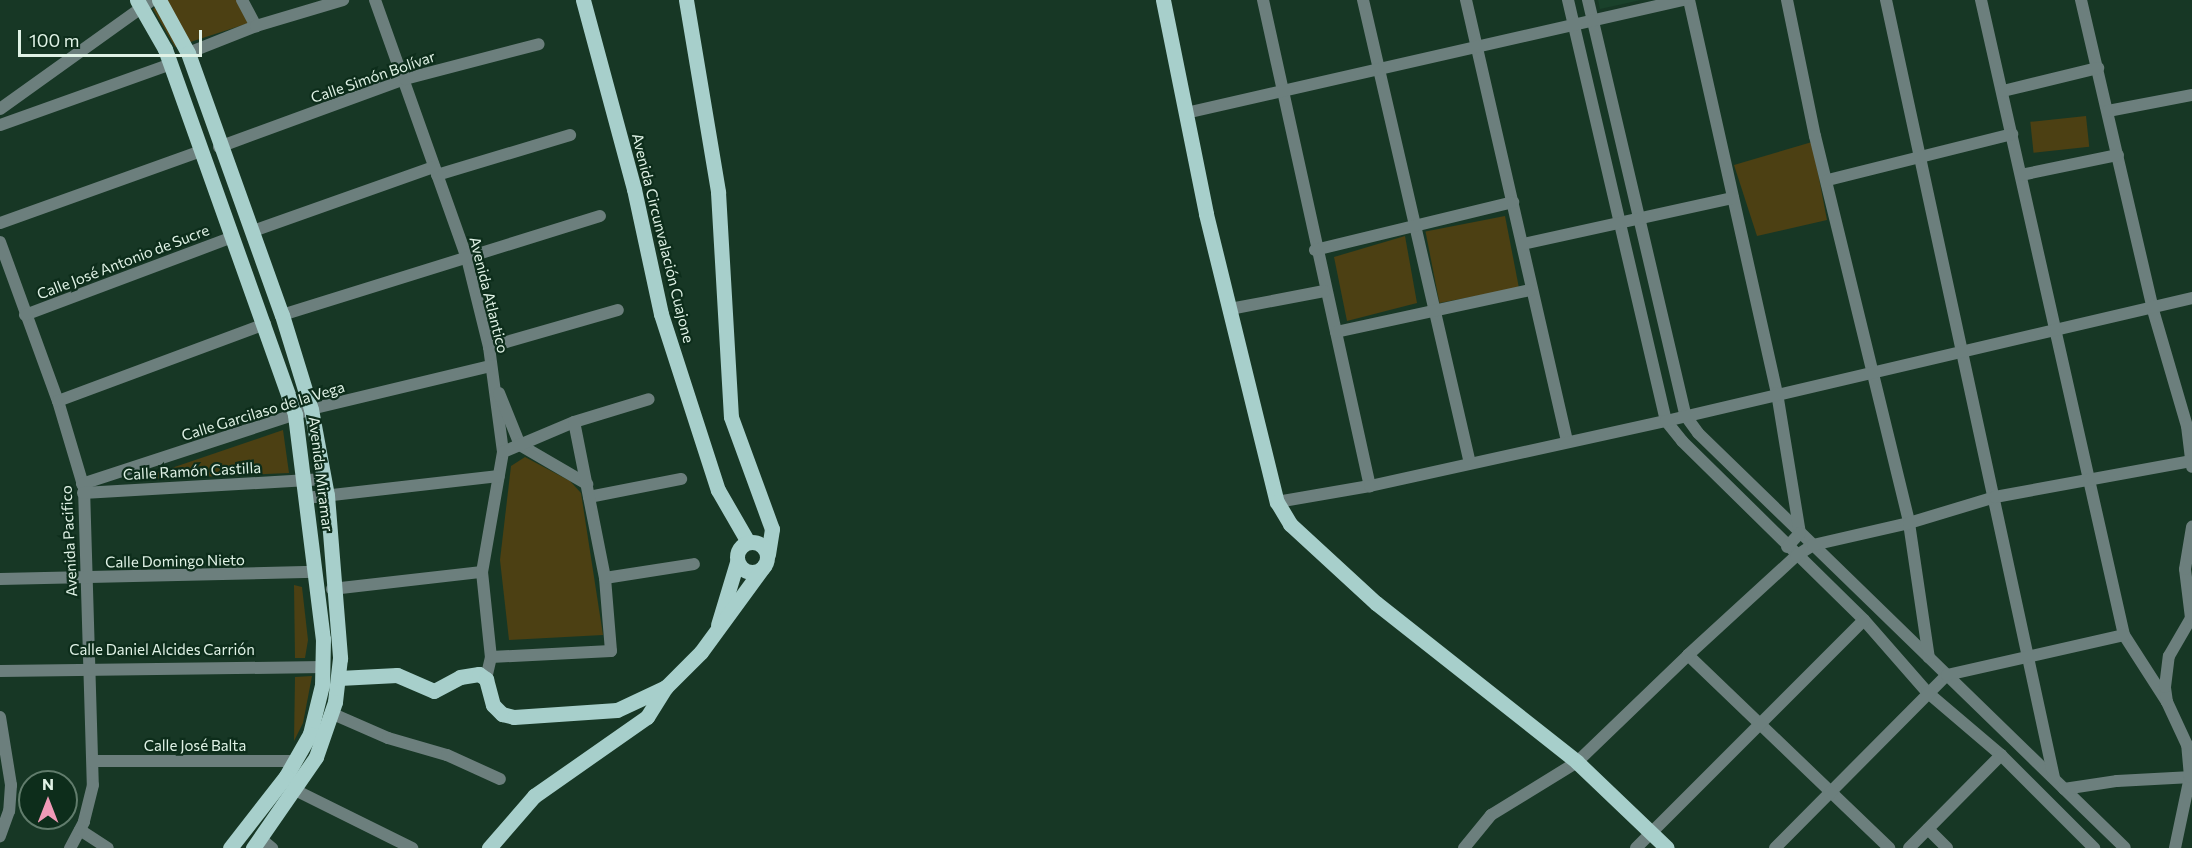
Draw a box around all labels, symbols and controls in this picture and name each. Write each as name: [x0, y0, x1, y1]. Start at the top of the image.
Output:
scale bar: [21, 18, 206, 56]
text: 100 m: [29, 29, 79, 51]
street label: Calle Simón Bolívar: [308, 47, 438, 107]
street label: Avenida Circunvalación Cuajone: [628, 131, 698, 345]
street label: Calle José Antonio de Sucre: [34, 221, 212, 303]
street label: Avenida Atlantico: [466, 235, 512, 355]
street label: Calle Garcilaso de la Vega: [179, 378, 347, 444]
street label: Avenida Miramar: [305, 415, 337, 533]
street label: Calle Ramón Castilla: [122, 458, 262, 484]
street label: Avenida Pacifico: [57, 485, 81, 597]
street label: Calle Domingo Nieto: [105, 551, 245, 571]
street label: Calle Daniel Alcides Carrión: [69, 641, 255, 659]
street label: Calle José Balta: [144, 737, 246, 755]
north arrow: [18, 770, 78, 830]
text: N: [42, 774, 54, 793]

